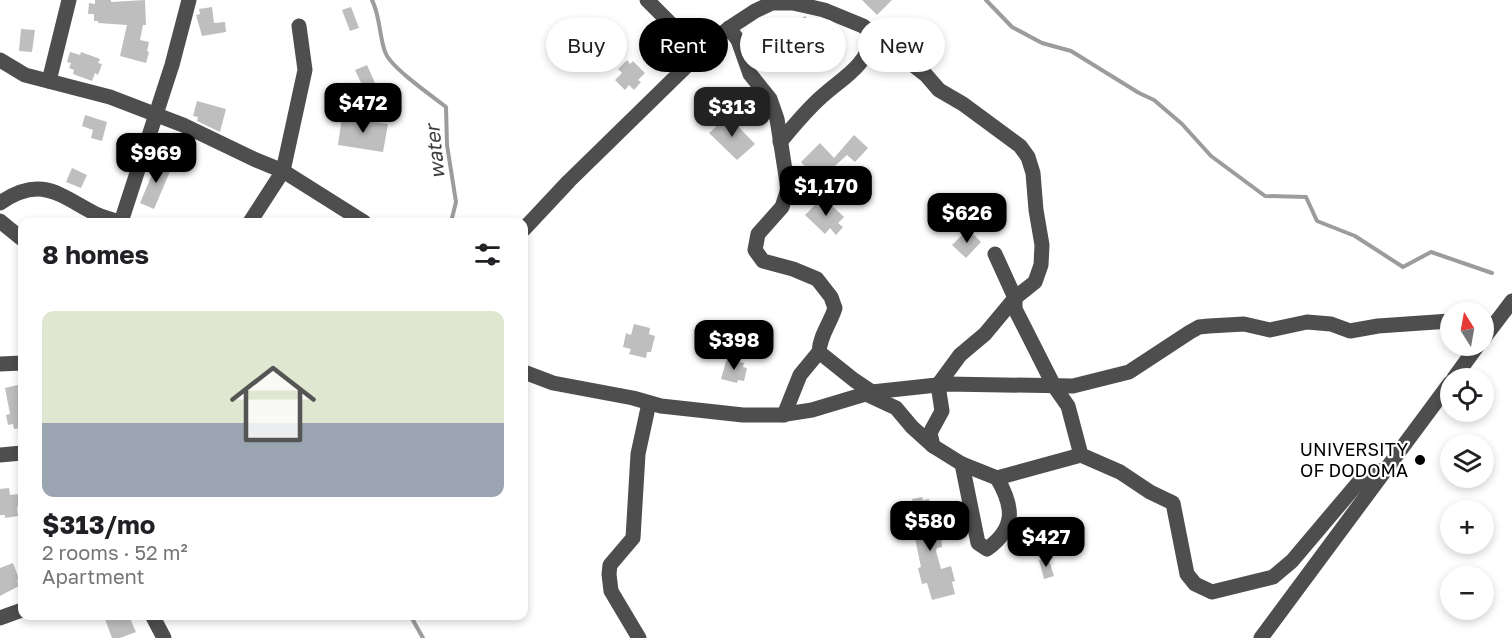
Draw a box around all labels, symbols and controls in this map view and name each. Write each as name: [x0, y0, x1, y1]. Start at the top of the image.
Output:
chip: Buy: [546, 18, 627, 72]
chip: Rent: [639, 18, 728, 72]
chip: Filters: [740, 18, 846, 72]
chip: New: [858, 18, 945, 72]
pin: $472: [327, 83, 399, 134]
pin: $313: [696, 87, 768, 138]
text: $472: [339, 90, 388, 114]
text: $313: [708, 94, 756, 118]
water label: water: [419, 121, 449, 180]
pin: $969: [120, 133, 192, 184]
text: $969: [130, 140, 182, 164]
pin: $1,170: [777, 166, 875, 217]
text: $1,170: [794, 173, 858, 197]
pin: $626: [931, 193, 1003, 244]
text: $626: [942, 200, 993, 224]
icon: filters: [471, 238, 504, 271]
text: 8 homes: [42, 239, 149, 270]
north arrow: [1440, 302, 1494, 356]
map controls: [1440, 302, 1494, 620]
pin: $398: [698, 320, 770, 371]
text: $398: [708, 327, 760, 351]
icon: home: [219, 350, 327, 458]
button: locate: [1440, 368, 1494, 422]
button: layers: [1440, 434, 1494, 488]
place label: UNIVERSITY OF DODOMA: [1300, 438, 1408, 481]
marker: UNIVERSITY OF DODOMA: [1413, 453, 1427, 467]
button: +: [1440, 500, 1494, 554]
pin: $580: [894, 501, 966, 552]
text: $580: [904, 508, 956, 532]
text: $313/mo: [42, 509, 155, 540]
pin: $427: [1010, 517, 1082, 568]
text: $427: [1022, 524, 1071, 548]
text: 2 rooms · 52 m²: [42, 540, 188, 564]
text: Apartment: [42, 564, 145, 588]
button: −: [1440, 566, 1494, 620]

